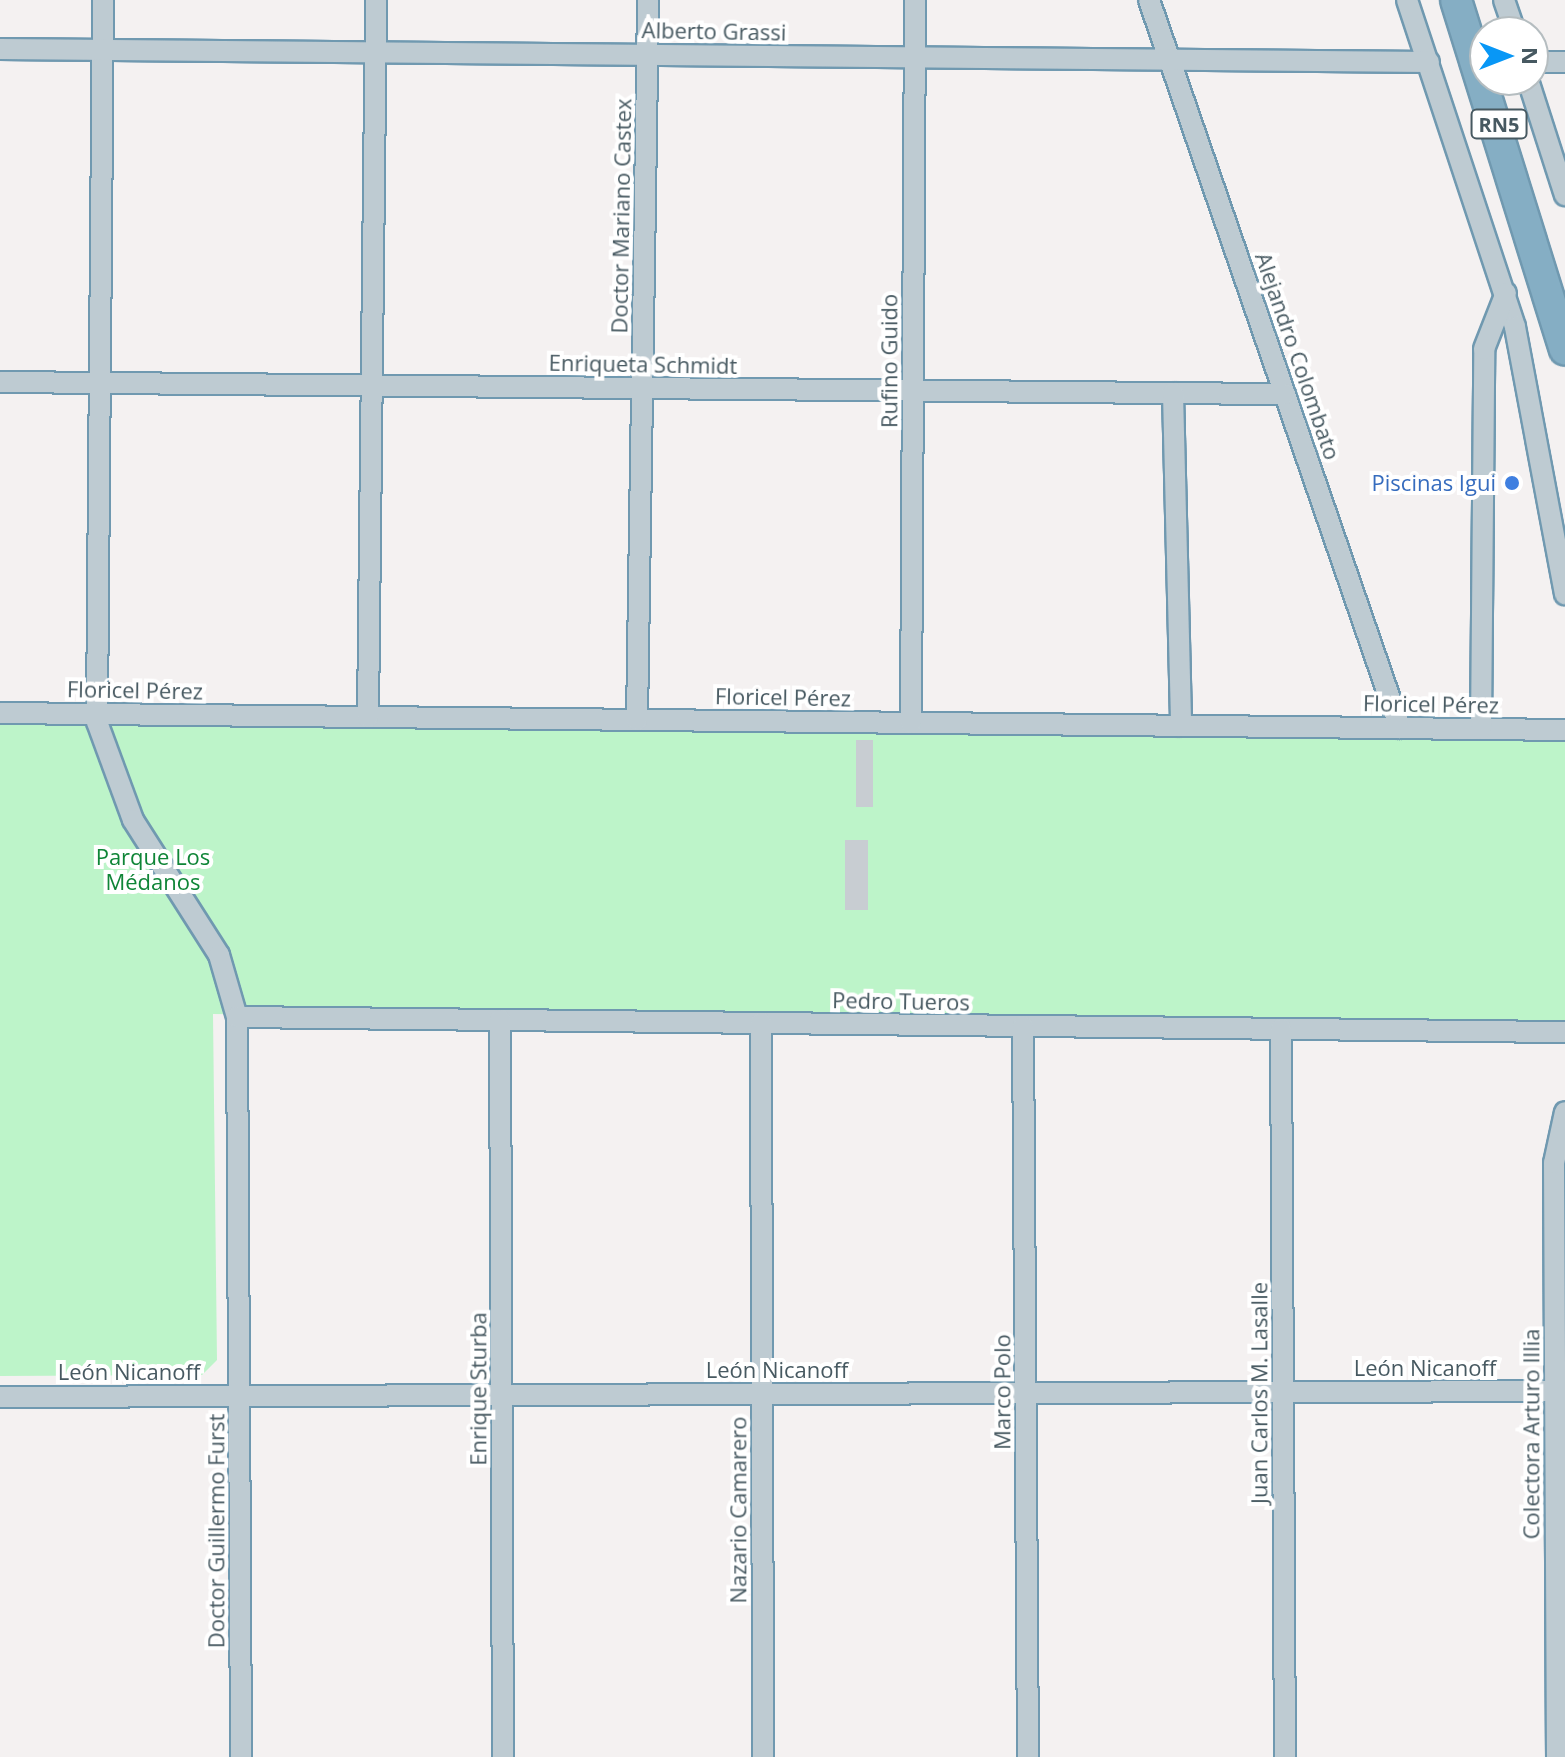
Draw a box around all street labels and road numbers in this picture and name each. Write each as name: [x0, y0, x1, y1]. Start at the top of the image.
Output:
street label: Alberto Grassi: [641, 17, 787, 45]
street label: Doctor Mariano Castex: [606, 98, 636, 334]
road number: RN5: [1469, 108, 1529, 140]
street label: Alejandro Colombato: [1250, 249, 1346, 463]
street label: Rufino Guido: [876, 294, 902, 428]
street label: Enriqueta Schmidt: [548, 349, 738, 379]
street label: Floricel Pérez: [67, 676, 203, 704]
street label: Floricel Pérez: [715, 683, 851, 711]
street label: Floricel Pérez: [1363, 690, 1499, 718]
street label: Pedro Tueros: [832, 987, 970, 1015]
street label: Juan Carlos M. Lasalle: [1246, 1282, 1272, 1504]
street label: Enrique Sturba: [465, 1312, 491, 1466]
street label: Colectora Arturo Illia: [1518, 1329, 1544, 1539]
street label: Marco Polo: [989, 1334, 1015, 1450]
street label: León Nicanoff: [1354, 1355, 1496, 1381]
street label: León Nicanoff: [706, 1357, 848, 1383]
street label: León Nicanoff: [58, 1359, 200, 1385]
street label: Doctor Guillermo Furst: [203, 1414, 229, 1648]
street label: Nazario Camarero: [725, 1416, 751, 1604]

